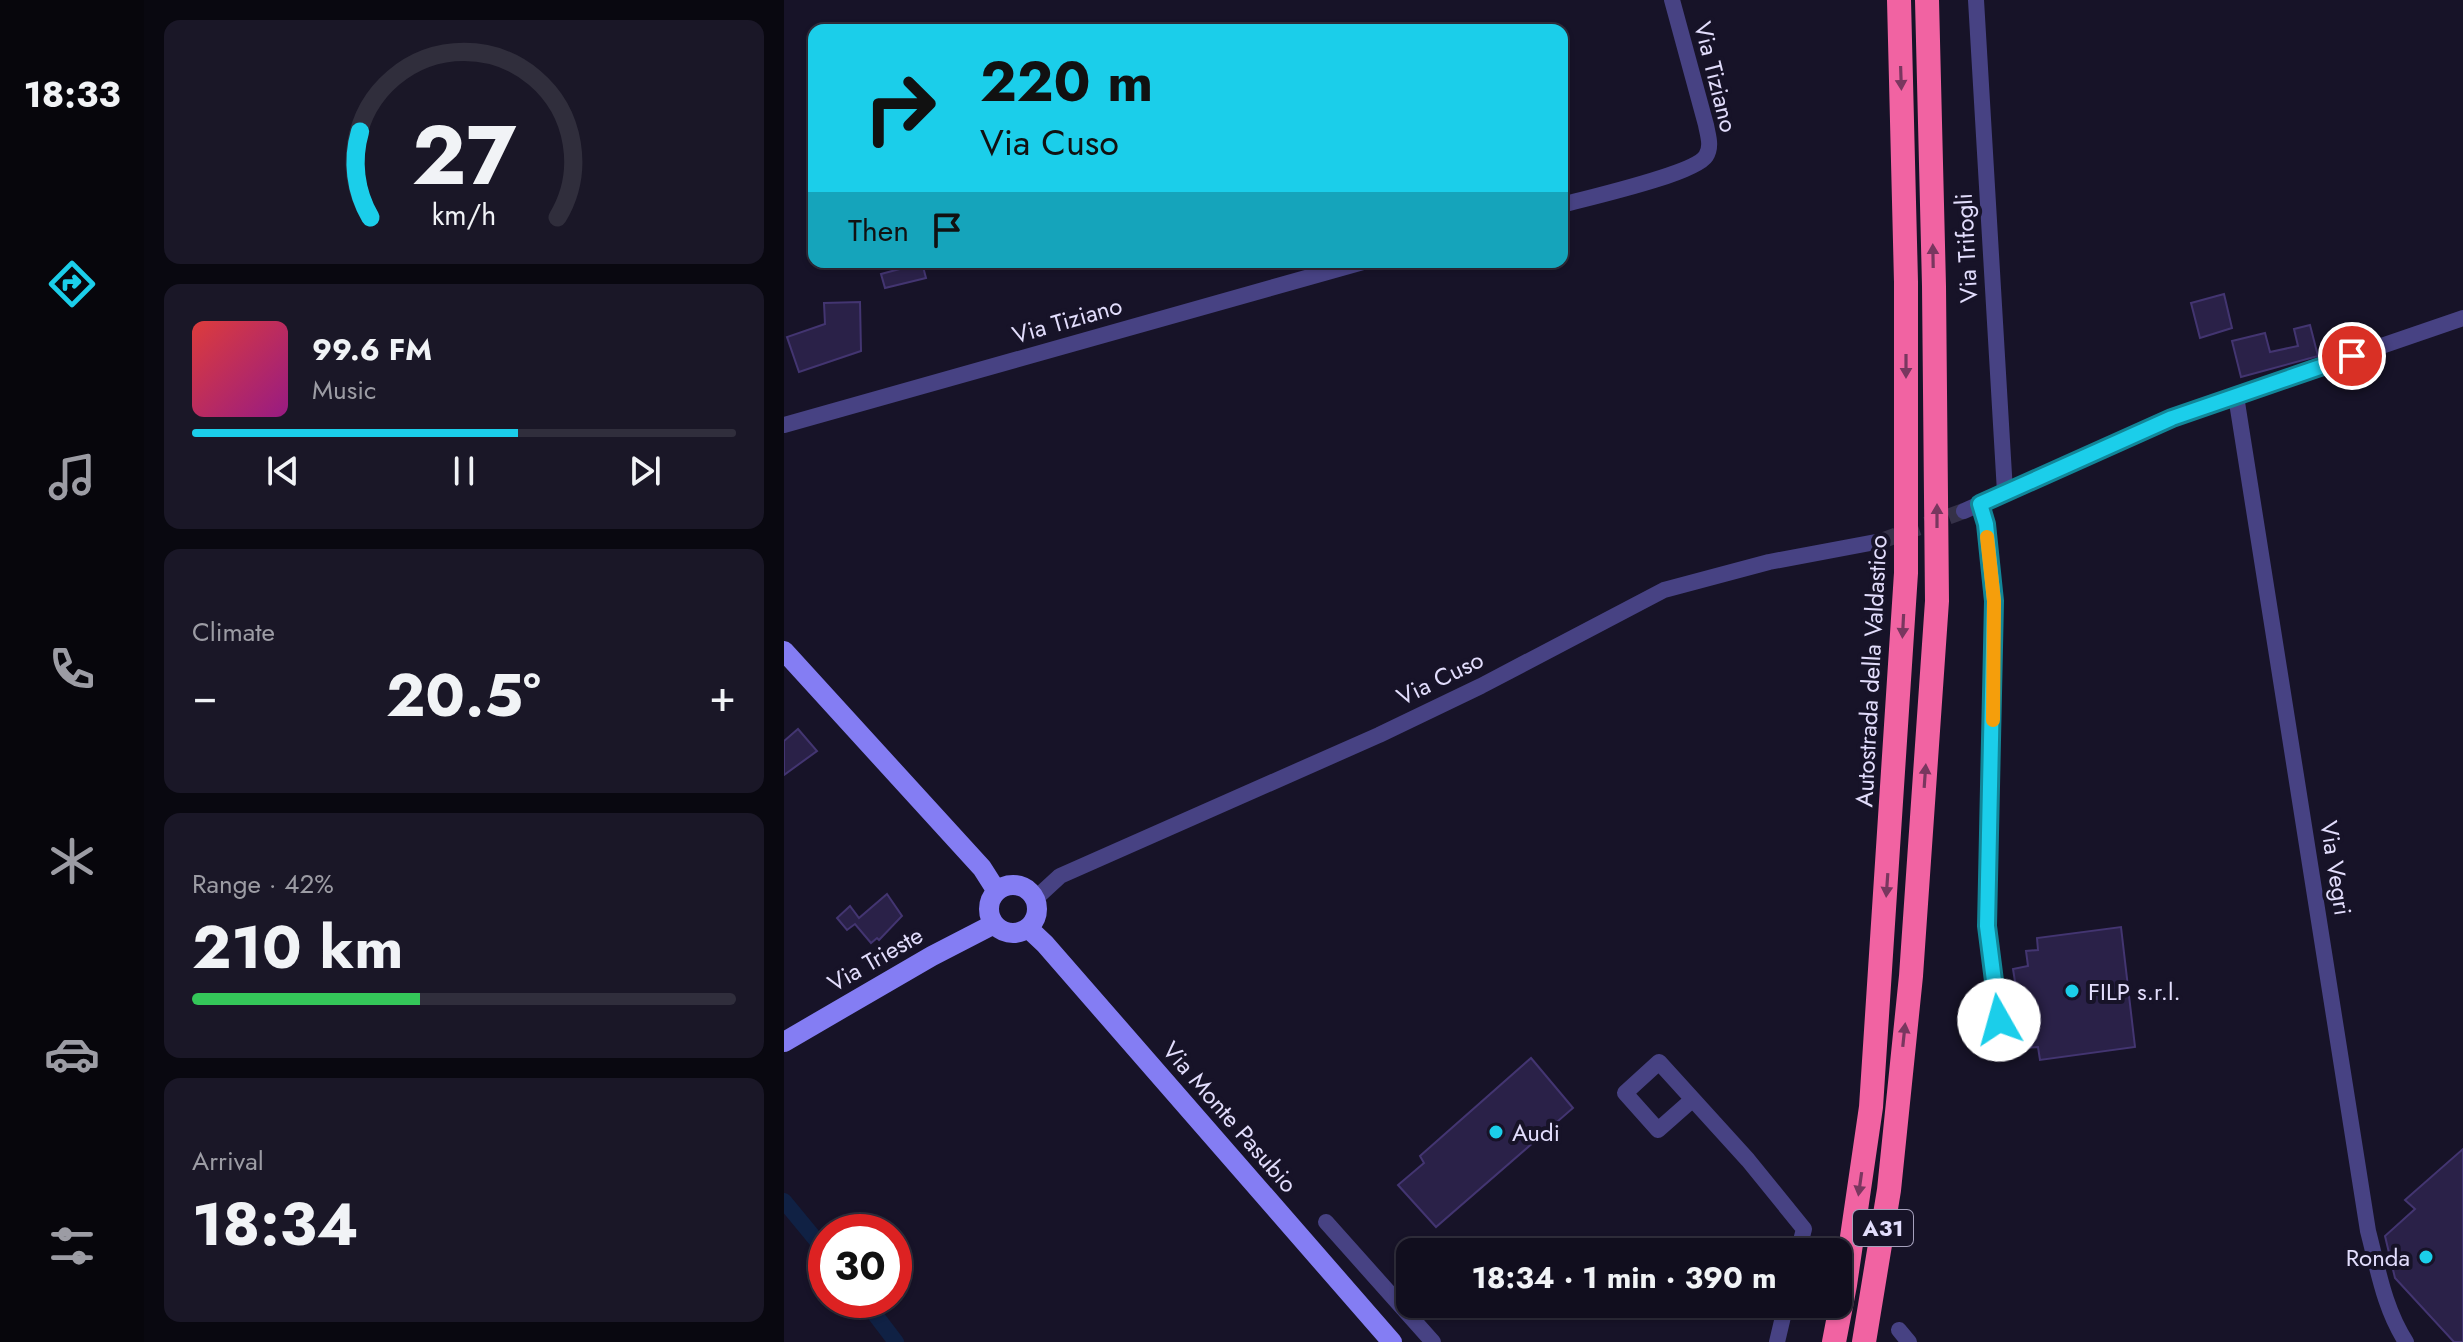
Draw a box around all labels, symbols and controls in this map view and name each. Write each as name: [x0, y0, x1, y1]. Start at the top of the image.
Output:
street label: Via Tiziano: [1685, 18, 1747, 136]
text: 220 m: [980, 41, 1153, 122]
icon: right: [848, 56, 952, 160]
one-way arrow: [1895, 66, 1907, 91]
text: 18:33: [23, 68, 121, 120]
text: 27: [412, 95, 516, 215]
text: Via Cuso: [980, 116, 1119, 168]
street label: Via Trifogli: [1946, 192, 1986, 304]
text: km/h: [432, 194, 496, 236]
icon: arrive: [925, 208, 969, 252]
text: Then: [848, 209, 909, 252]
one-way arrow: [1927, 243, 1940, 268]
icon: directions: [44, 256, 100, 312]
street label: Via Tiziano: [1008, 288, 1126, 352]
pin: [2318, 322, 2386, 390]
text: 99.6 FM: [312, 328, 432, 371]
icon: arrive: [2330, 334, 2374, 378]
one-way arrow: [1900, 354, 1912, 379]
text: Music: [312, 371, 376, 409]
icon: music: [44, 449, 100, 505]
icon: previous: [261, 449, 305, 493]
icon: pause: [442, 449, 486, 493]
icon: next: [623, 449, 667, 493]
one-way arrow: [1931, 503, 1943, 528]
street label: Autostrada della Valdastico: [1846, 534, 1896, 808]
text: Climate: [192, 613, 275, 651]
one-way arrow: [1896, 614, 1909, 639]
icon: phone: [44, 641, 100, 697]
street label: Via Cuso: [1391, 642, 1489, 714]
text: 20.5°: [386, 652, 541, 739]
text: −: [192, 664, 218, 728]
text: +: [709, 664, 736, 728]
one-way arrow: [1919, 763, 1932, 788]
street label: Via Vegri: [2311, 818, 2361, 918]
icon: climate: [44, 833, 100, 889]
text: Range · 42%: [192, 865, 334, 903]
one-way arrow: [1880, 873, 1893, 898]
text: 210 km: [192, 904, 403, 991]
street label: Via Trieste: [821, 918, 929, 1000]
place label: FILP s.r.l.: [2088, 974, 2181, 1009]
position arrow: [1957, 978, 2041, 1062]
marker: FILP s.r.l.: [2063, 982, 2081, 1000]
one-way arrow: [1898, 1022, 1911, 1047]
icon: car: [44, 1026, 100, 1082]
street label: Via Monte Pasubio: [1154, 1034, 1306, 1200]
place label: Audi: [1512, 1115, 1560, 1150]
marker: Audi: [1487, 1123, 1505, 1141]
text: Arrival: [192, 1142, 264, 1180]
one-way arrow: [1853, 1172, 1866, 1197]
text: 18:34: [192, 1181, 359, 1268]
road number: A31: [1853, 1210, 1913, 1246]
speed limit sign: 30: [808, 1214, 912, 1318]
icon: filters: [44, 1218, 100, 1274]
place label: Ronda: [2346, 1240, 2410, 1275]
marker: Ronda: [2417, 1248, 2435, 1266]
text: 18:34 · 1 min · 390 m: [1471, 1256, 1777, 1299]

